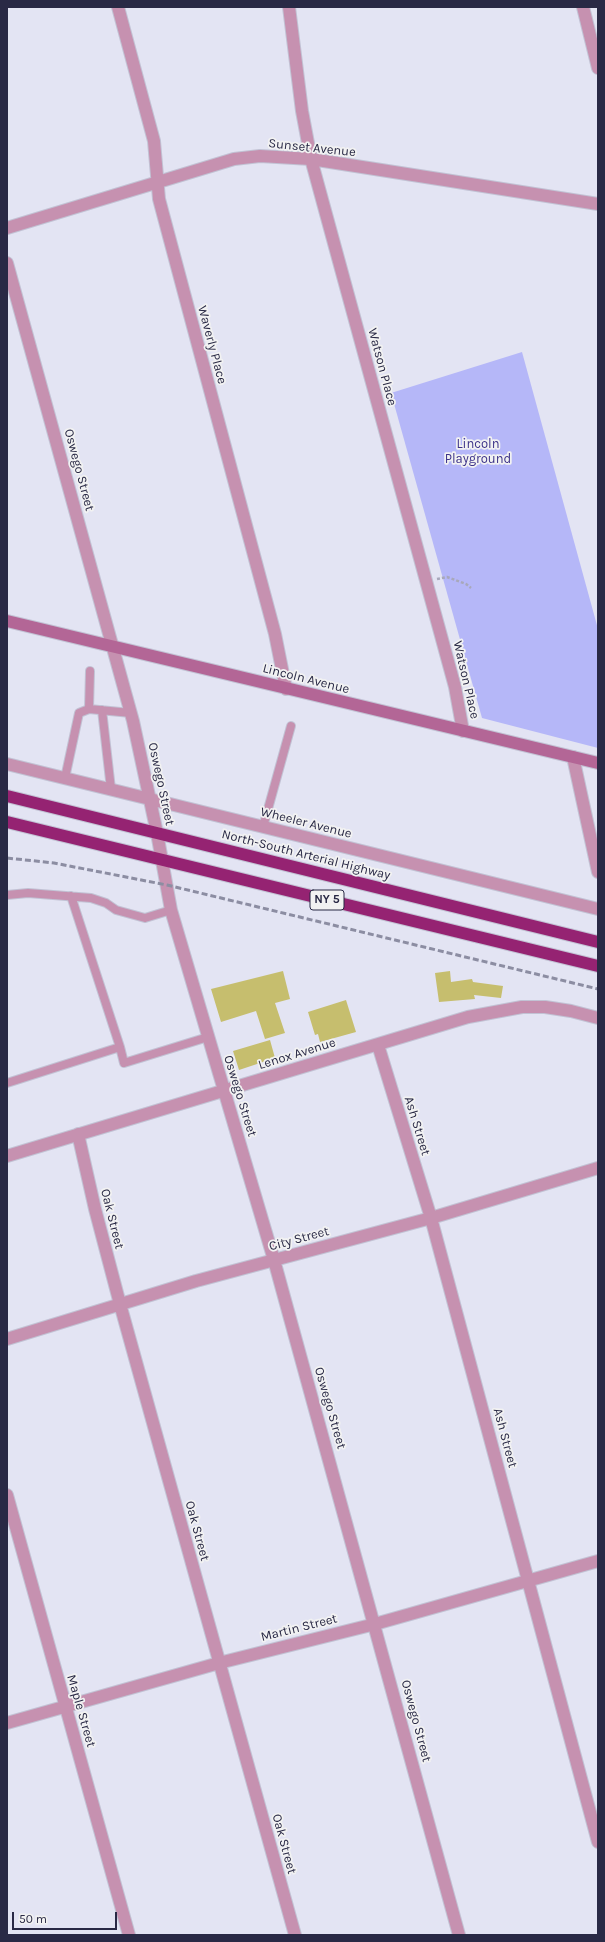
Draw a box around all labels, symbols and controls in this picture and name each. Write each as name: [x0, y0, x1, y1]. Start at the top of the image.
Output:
street label: Sunset Avenue: [268, 136, 356, 160]
street label: Waverly Place: [194, 304, 230, 386]
street label: Watson Place: [364, 327, 400, 407]
street label: Oswego Street: [61, 427, 97, 513]
park label: Lincoln Playground: [445, 436, 511, 467]
street label: Watson Place: [449, 640, 483, 720]
street label: Lincoln Avenue: [261, 661, 351, 697]
street label: Oswego Street: [145, 741, 177, 827]
street label: Wheeler Avenue: [259, 804, 353, 842]
street label: North-South Arterial Highway: [220, 826, 392, 884]
road number: NY 5: [310, 890, 344, 910]
street label: Lenox Avenue: [256, 1035, 338, 1073]
street label: Oswego Street: [220, 1053, 260, 1139]
street label: Ash Street: [401, 1095, 433, 1157]
street label: Oak Street: [97, 1187, 127, 1251]
street label: City Street: [267, 1223, 331, 1255]
street label: Oswego Street: [311, 1365, 349, 1451]
street label: Ash Street: [490, 1407, 520, 1469]
street label: Oak Street: [181, 1499, 213, 1563]
street label: Martin Street: [259, 1611, 339, 1645]
street label: Maple Street: [63, 1673, 99, 1749]
street label: Oswego Street: [398, 1678, 434, 1764]
street label: Oak Street: [268, 1812, 300, 1876]
scale bar: [14, 1904, 119, 1930]
text: 50 m: [19, 1912, 47, 1926]

